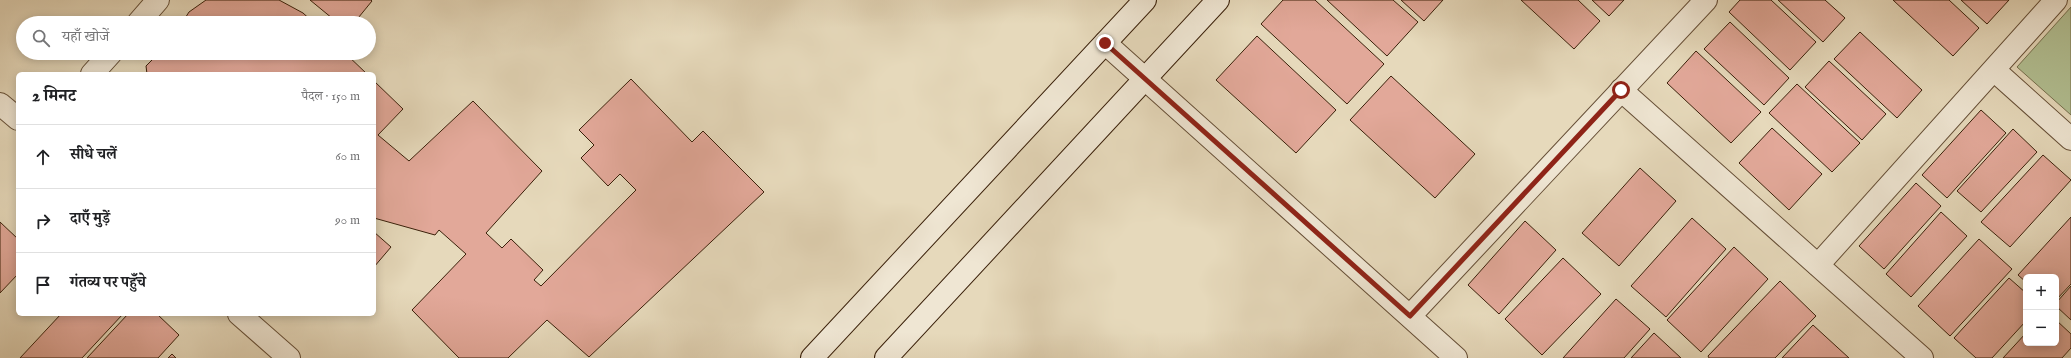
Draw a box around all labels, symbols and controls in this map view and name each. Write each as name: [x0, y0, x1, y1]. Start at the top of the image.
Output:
search box: [16, 16, 376, 60]
icon: search: [30, 27, 52, 49]
text: यहाँ खोजें: [62, 27, 109, 46]
route end: [1096, 34, 1114, 52]
route start: [1612, 81, 1630, 99]
text: 2 मिनट: [32, 86, 76, 107]
text: पैदल · 150 m: [301, 88, 360, 105]
text: सीधे चलें: [70, 145, 117, 164]
icon: ahead: [32, 146, 54, 168]
text: 60 m: [335, 148, 360, 165]
text: दाएँ मुड़ें: [70, 209, 110, 228]
icon: right: [32, 210, 54, 232]
text: 90 m: [335, 212, 360, 229]
text: गंतव्य पर पहुँचे: [70, 273, 146, 292]
icon: arrive: [32, 274, 54, 296]
map controls: [2023, 274, 2059, 346]
button: +: [2023, 274, 2059, 310]
button: −: [2023, 310, 2059, 346]

